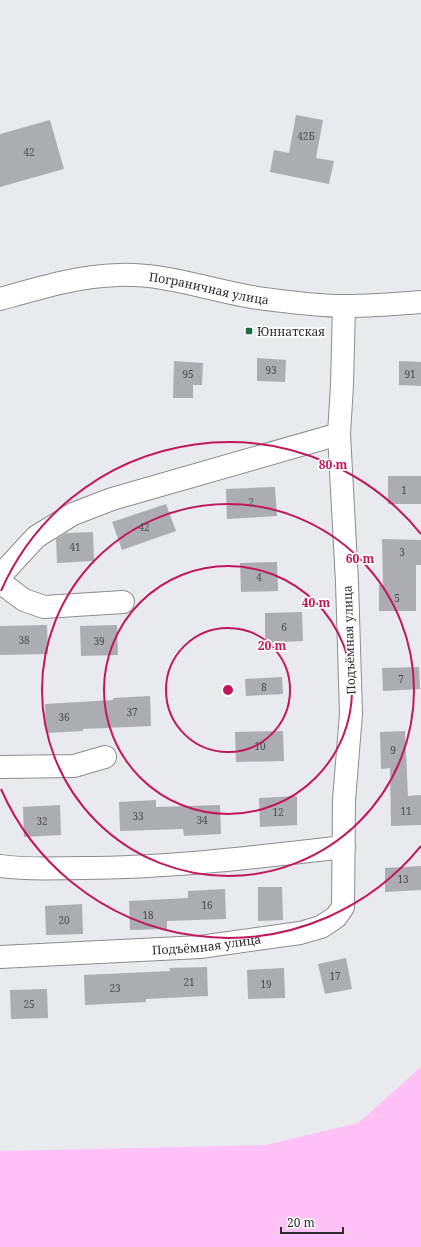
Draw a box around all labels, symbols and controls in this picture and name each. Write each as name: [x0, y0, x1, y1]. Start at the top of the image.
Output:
house number: 42Б: [297, 129, 315, 143]
house number: 42: [23, 145, 35, 159]
street label: Пограничная улица: [148, 268, 270, 308]
place label: Юннатская: [257, 323, 325, 340]
marker: Юннатская: [244, 326, 254, 336]
house number: 93: [265, 363, 277, 377]
house number: 95: [182, 367, 194, 381]
house number: 91: [404, 367, 416, 381]
text: 80 m: [319, 456, 347, 473]
house number: 1: [401, 483, 407, 497]
house number: 2: [248, 495, 254, 509]
house number: 42: [138, 520, 150, 534]
house number: 41: [69, 540, 81, 554]
house number: 3: [399, 545, 405, 559]
text: 60 m: [346, 550, 374, 567]
house number: 4: [256, 570, 262, 584]
street label: Подъёмная улица: [339, 585, 359, 695]
house number: 5: [394, 591, 400, 605]
text: 40 m: [302, 594, 330, 611]
house number: 6: [281, 620, 287, 634]
house number: 38: [18, 633, 30, 647]
house number: 39: [93, 634, 105, 648]
text: 20 m: [258, 637, 286, 654]
house number: 7: [398, 672, 404, 686]
house number: 8: [261, 680, 267, 694]
centre of rings: [221, 683, 235, 697]
house number: 37: [126, 705, 138, 719]
house number: 36: [58, 710, 70, 724]
house number: 10: [254, 739, 266, 753]
house number: 9: [390, 743, 396, 757]
house number: 11: [400, 804, 412, 818]
house number: 12: [272, 805, 284, 819]
house number: 33: [132, 809, 144, 823]
house number: 34: [196, 813, 208, 827]
house number: 32: [36, 814, 48, 828]
house number: 13: [397, 872, 409, 886]
house number: 16: [201, 898, 213, 912]
house number: 18: [142, 908, 154, 922]
house number: 20: [58, 913, 70, 927]
street label: Подъёмная улица: [152, 930, 262, 958]
house number: 17: [329, 969, 341, 983]
house number: 21: [183, 975, 195, 989]
house number: 19: [260, 977, 272, 991]
house number: 23: [109, 981, 121, 995]
house number: 25: [23, 997, 35, 1011]
scale bar: [281, 1209, 343, 1235]
text: 20 m: [287, 1214, 315, 1231]

